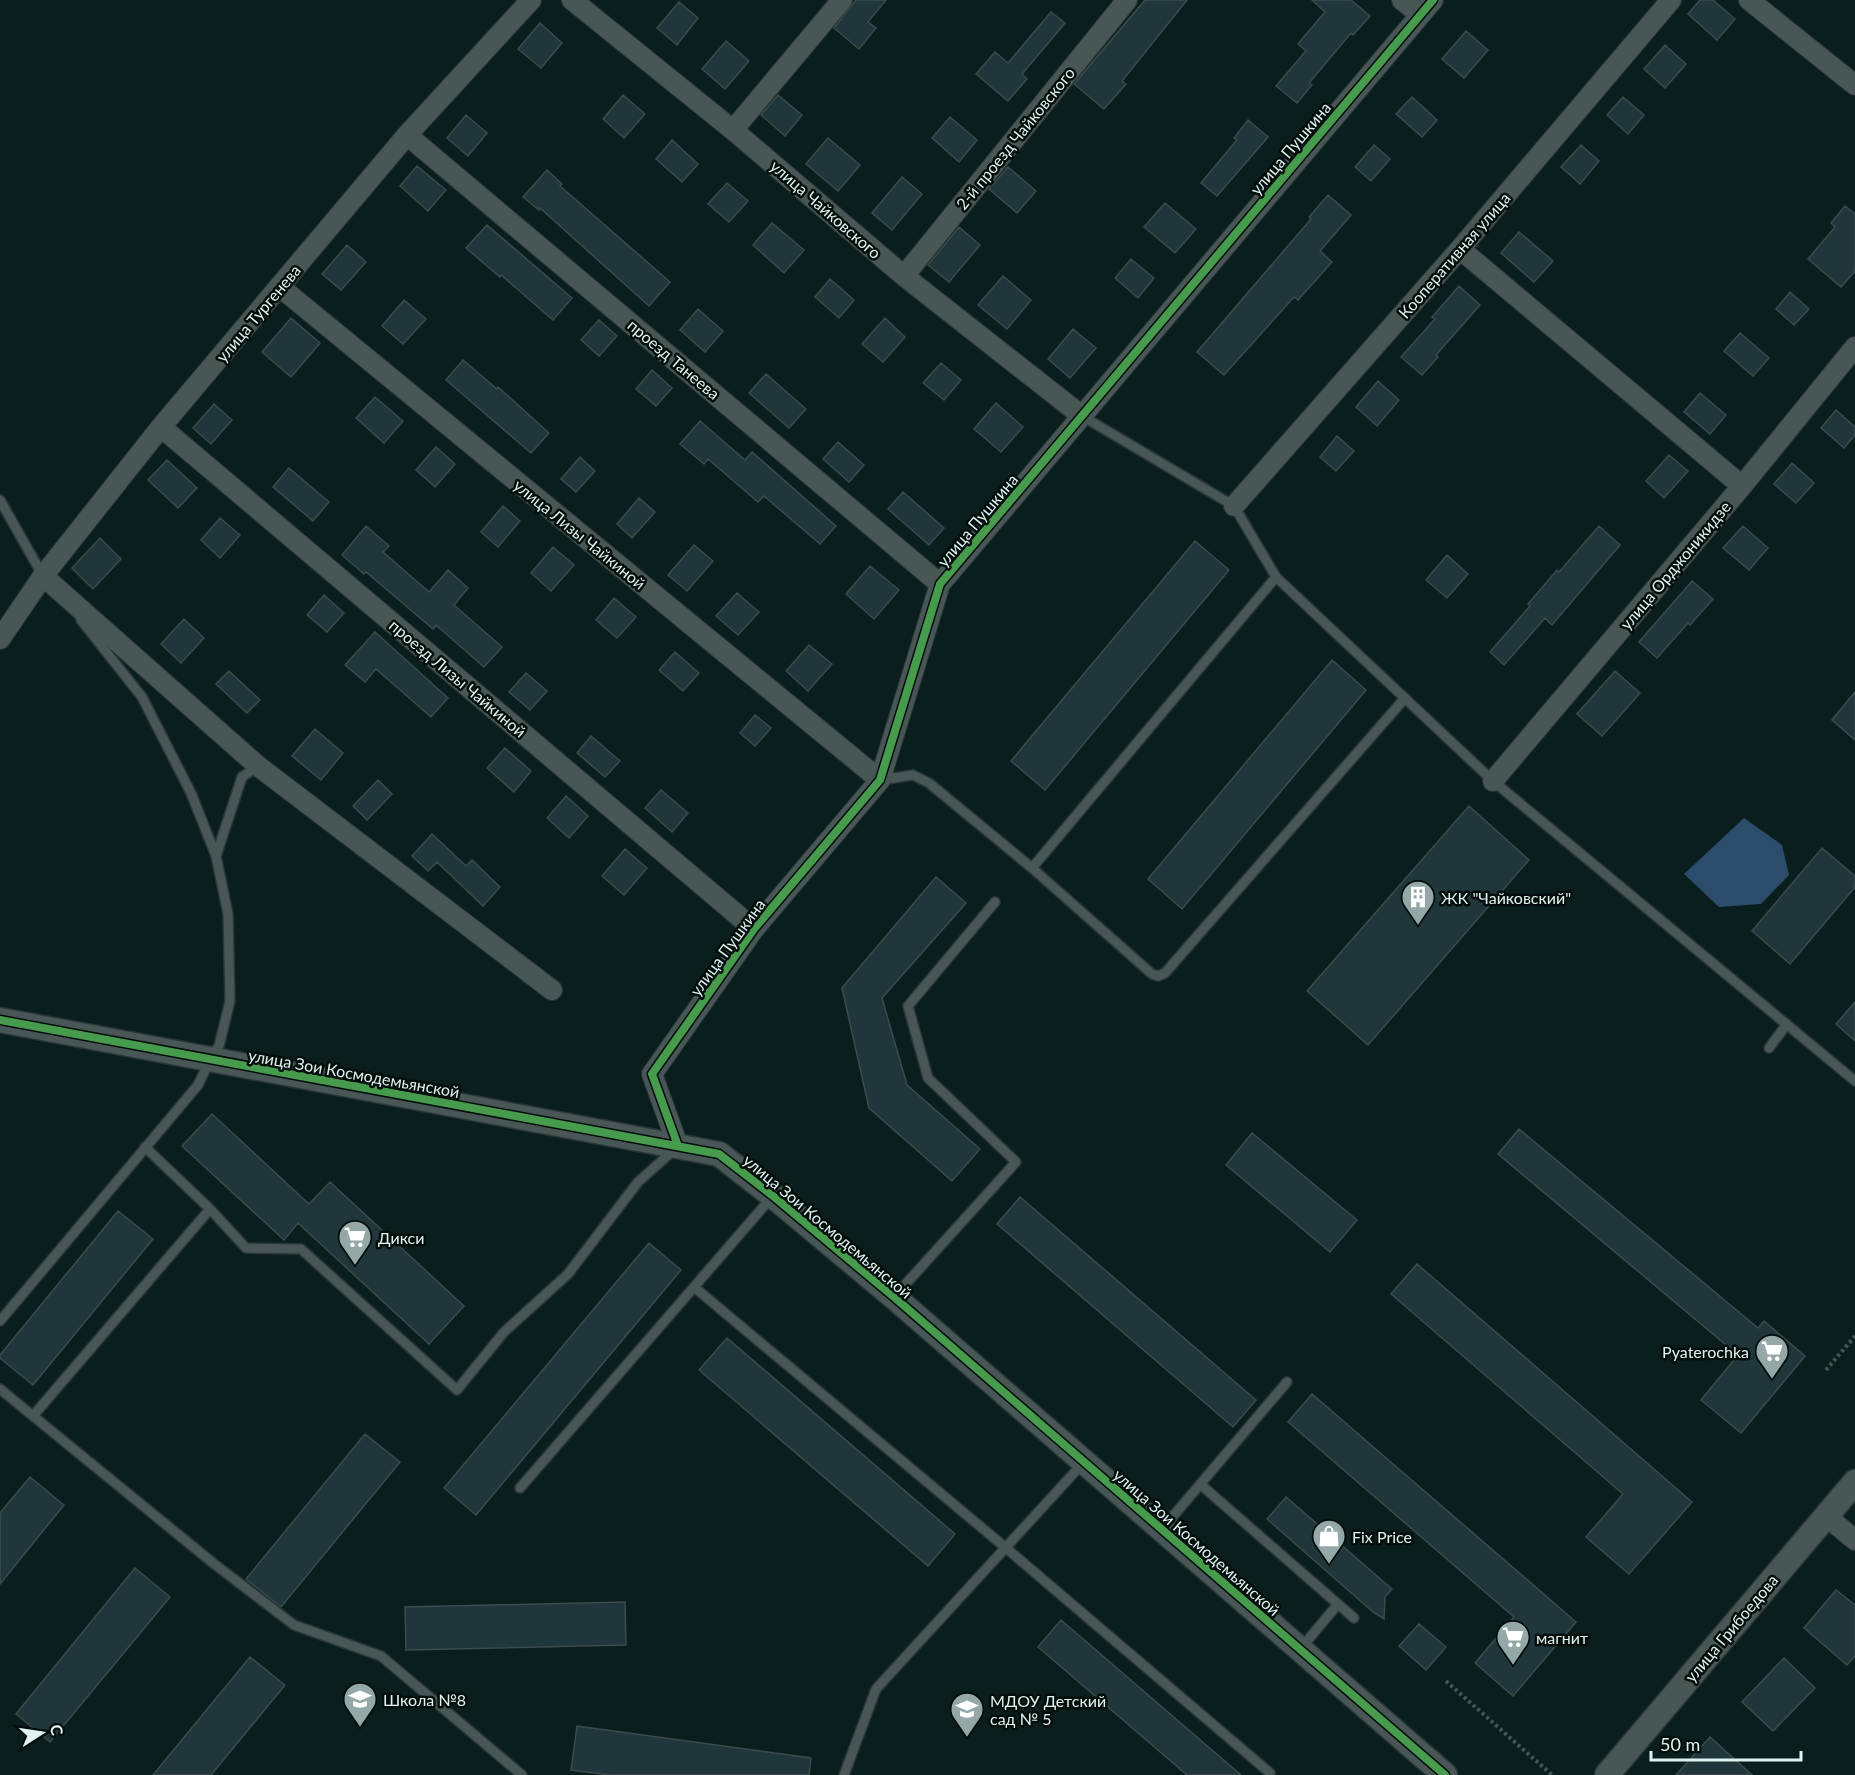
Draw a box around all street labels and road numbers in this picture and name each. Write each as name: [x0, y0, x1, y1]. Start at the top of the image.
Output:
street label: 2-й проезд Чайковского: [952, 63, 1078, 213]
street label: улица Пушкина: [1246, 98, 1334, 198]
street label: улица Чайковского: [767, 156, 885, 262]
street label: Кооперативная улица: [1394, 188, 1514, 322]
street label: улица Тургенева: [212, 261, 304, 365]
street label: проезд Танеева: [624, 315, 724, 403]
street label: улица Пушкина: [933, 470, 1021, 570]
street label: улица Лизы Чайкиной: [510, 475, 650, 593]
street label: улица Орджоникидзе: [1616, 497, 1734, 633]
street label: проезд Лизы Чайкиной: [386, 615, 530, 741]
street label: улица Пушкина: [685, 895, 769, 999]
street label: улица Зои Космодемьянской: [247, 1045, 461, 1101]
street label: улица Зои Космодемьянской: [740, 1150, 916, 1302]
street label: улица Зои Космодемьянской: [1110, 1465, 1284, 1619]
street label: улица Грибоедова: [1681, 1570, 1781, 1686]

